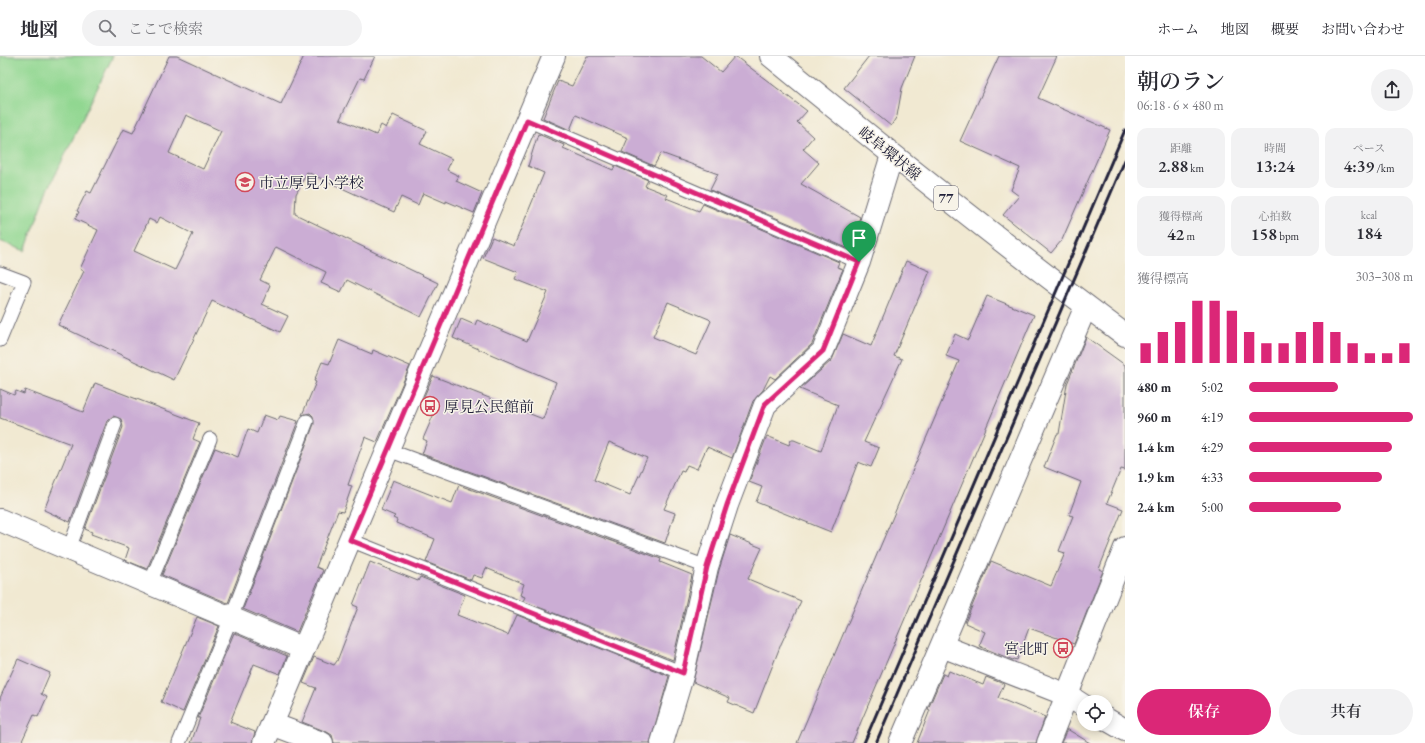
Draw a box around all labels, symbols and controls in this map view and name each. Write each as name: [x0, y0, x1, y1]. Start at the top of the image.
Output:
search box: [82, 10, 362, 46]
text: 地図: [20, 17, 58, 42]
icon: search: [96, 17, 118, 39]
text: ここで検索: [128, 19, 203, 38]
text: ホーム: [1157, 20, 1199, 38]
text: 地図: [1221, 20, 1249, 38]
text: 概要: [1271, 20, 1299, 38]
text: お問い合わせ: [1321, 20, 1405, 38]
text: 朝のラン: [1137, 67, 1225, 96]
button: share: [1371, 69, 1413, 111]
text: 06:18 · 6 × 480 m: [1137, 97, 1224, 114]
street label: 岐阜環状線: [855, 122, 925, 184]
text: 距離: [1170, 141, 1192, 155]
text: 時間: [1264, 141, 1286, 155]
text: ペース: [1353, 141, 1385, 155]
text: 2.88: [1158, 155, 1188, 177]
text: 13:24: [1255, 155, 1295, 177]
text: 4:39: [1343, 155, 1374, 177]
text: km: [1188, 161, 1204, 175]
text: /km: [1374, 161, 1395, 175]
school or university icon: 市立厚見小学校: [234, 171, 256, 193]
place label: 市立厚見小学校: [259, 173, 364, 192]
road number: 77: [934, 186, 958, 210]
text: kcal: [1361, 208, 1377, 222]
text: 獲得標高: [1159, 209, 1203, 223]
text: 心拍数: [1259, 209, 1292, 223]
pin: [842, 221, 876, 262]
text: 184: [1356, 222, 1382, 244]
text: 42: [1167, 223, 1184, 245]
text: 158: [1251, 223, 1277, 245]
icon: arrive: [848, 227, 870, 249]
text: m: [1184, 229, 1195, 243]
text: bpm: [1277, 229, 1299, 243]
text: 303–308 m: [1356, 268, 1413, 285]
text: 獲得標高: [1137, 270, 1189, 287]
text: 480 m: [1137, 379, 1171, 396]
text: 5:02: [1201, 379, 1223, 396]
bus stop icon: 厚見公民館前: [419, 395, 441, 417]
place label: 厚見公民館前: [444, 397, 534, 416]
text: 960 m: [1137, 409, 1171, 426]
text: 4:19: [1201, 409, 1223, 426]
text: 1.4 km: [1137, 439, 1175, 456]
text: 4:29: [1201, 439, 1223, 456]
text: 1.9 km: [1137, 469, 1175, 486]
text: 4:33: [1201, 469, 1223, 486]
text: 2.4 km: [1137, 499, 1175, 516]
text: 5:00: [1201, 499, 1223, 516]
bus stop icon: 宮北町: [1052, 637, 1074, 659]
place label: 宮北町: [1004, 639, 1049, 658]
button: 保存: [1137, 689, 1271, 735]
button: 共有: [1279, 689, 1413, 735]
map controls: [1077, 695, 1113, 731]
button: locate: [1077, 695, 1113, 731]

